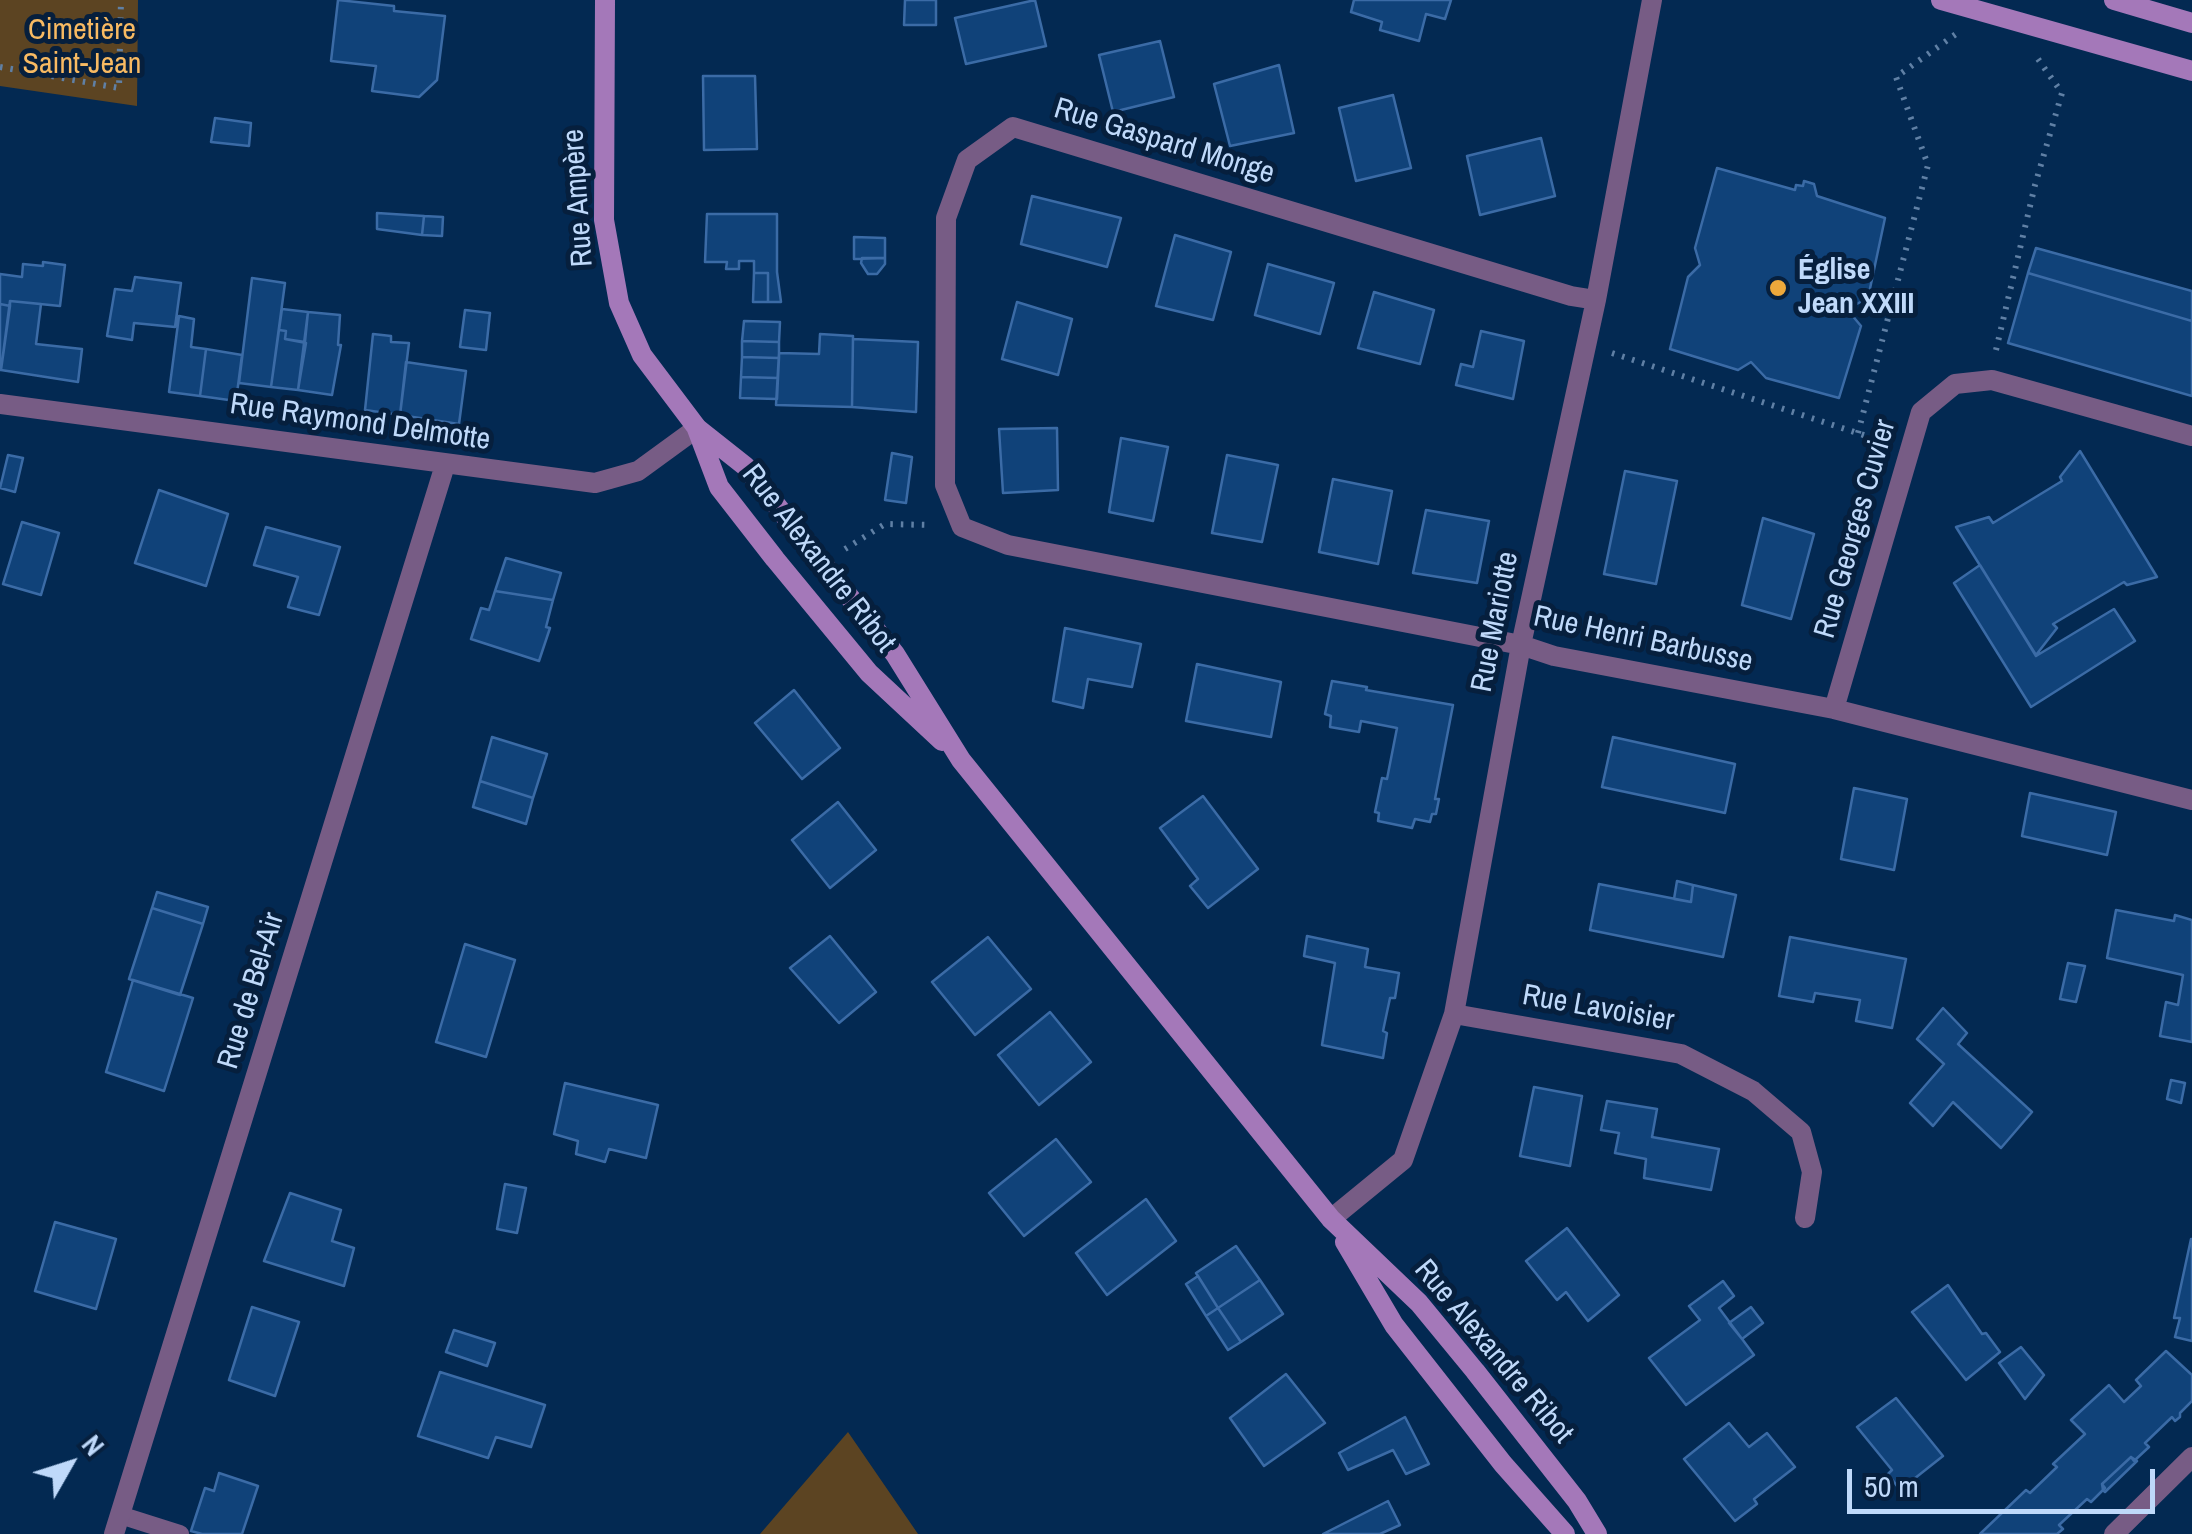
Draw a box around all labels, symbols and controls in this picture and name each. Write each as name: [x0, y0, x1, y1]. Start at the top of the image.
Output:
park label: Cimetière Saint-Jean: [23, 13, 141, 84]
street label: Rue Gaspard Monge: [1050, 91, 1278, 193]
street label: Rue Ampère: [556, 128, 602, 268]
place label: Église Jean XXIII: [1798, 253, 1914, 324]
marker: Église Jean XXIII: [1767, 277, 1789, 299]
street label: Rue Raymond Delmotte: [228, 387, 492, 459]
street label: Rue Georges Cuvier: [1808, 416, 1904, 642]
street label: Rue Alexandre Ribot: [734, 458, 902, 660]
street label: Rue Mariotte: [1465, 549, 1527, 695]
street label: Rue Henri Barbusse: [1530, 599, 1756, 681]
street label: Rue de Bel-Air: [211, 909, 293, 1073]
street label: Rue Lavoisier: [1519, 978, 1677, 1040]
street label: Rue Alexandre Ribot: [1406, 1253, 1580, 1451]
north arrow: [20, 1414, 120, 1514]
text: N: [73, 1427, 113, 1464]
scale bar: [1852, 1449, 2160, 1511]
text: 50 m: [1864, 1466, 1919, 1506]

